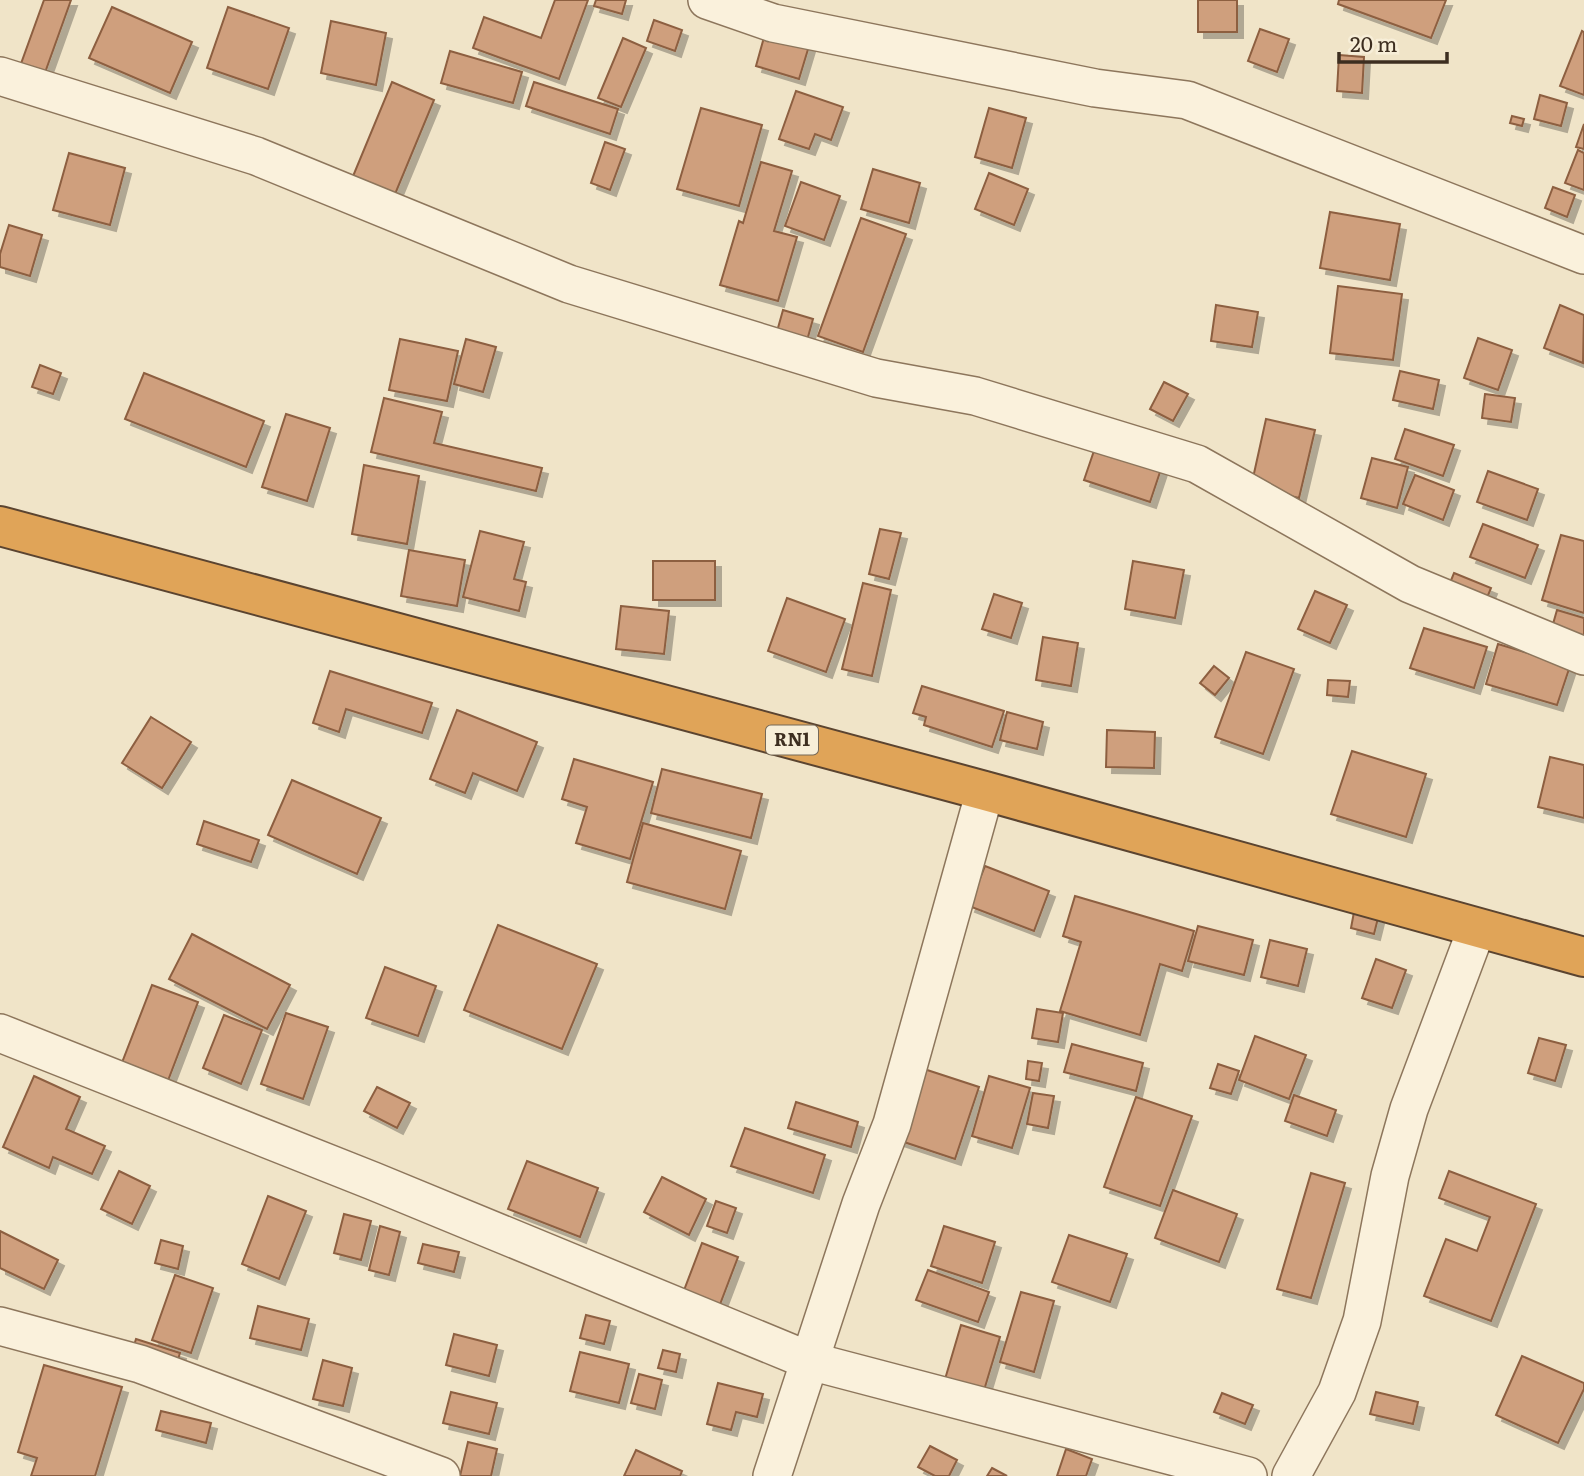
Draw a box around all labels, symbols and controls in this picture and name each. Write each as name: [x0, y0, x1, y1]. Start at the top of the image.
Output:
scale bar: [1339, 21, 1448, 65]
text: 20 m: [1350, 27, 1397, 58]
road number: RN1: [766, 726, 818, 754]

